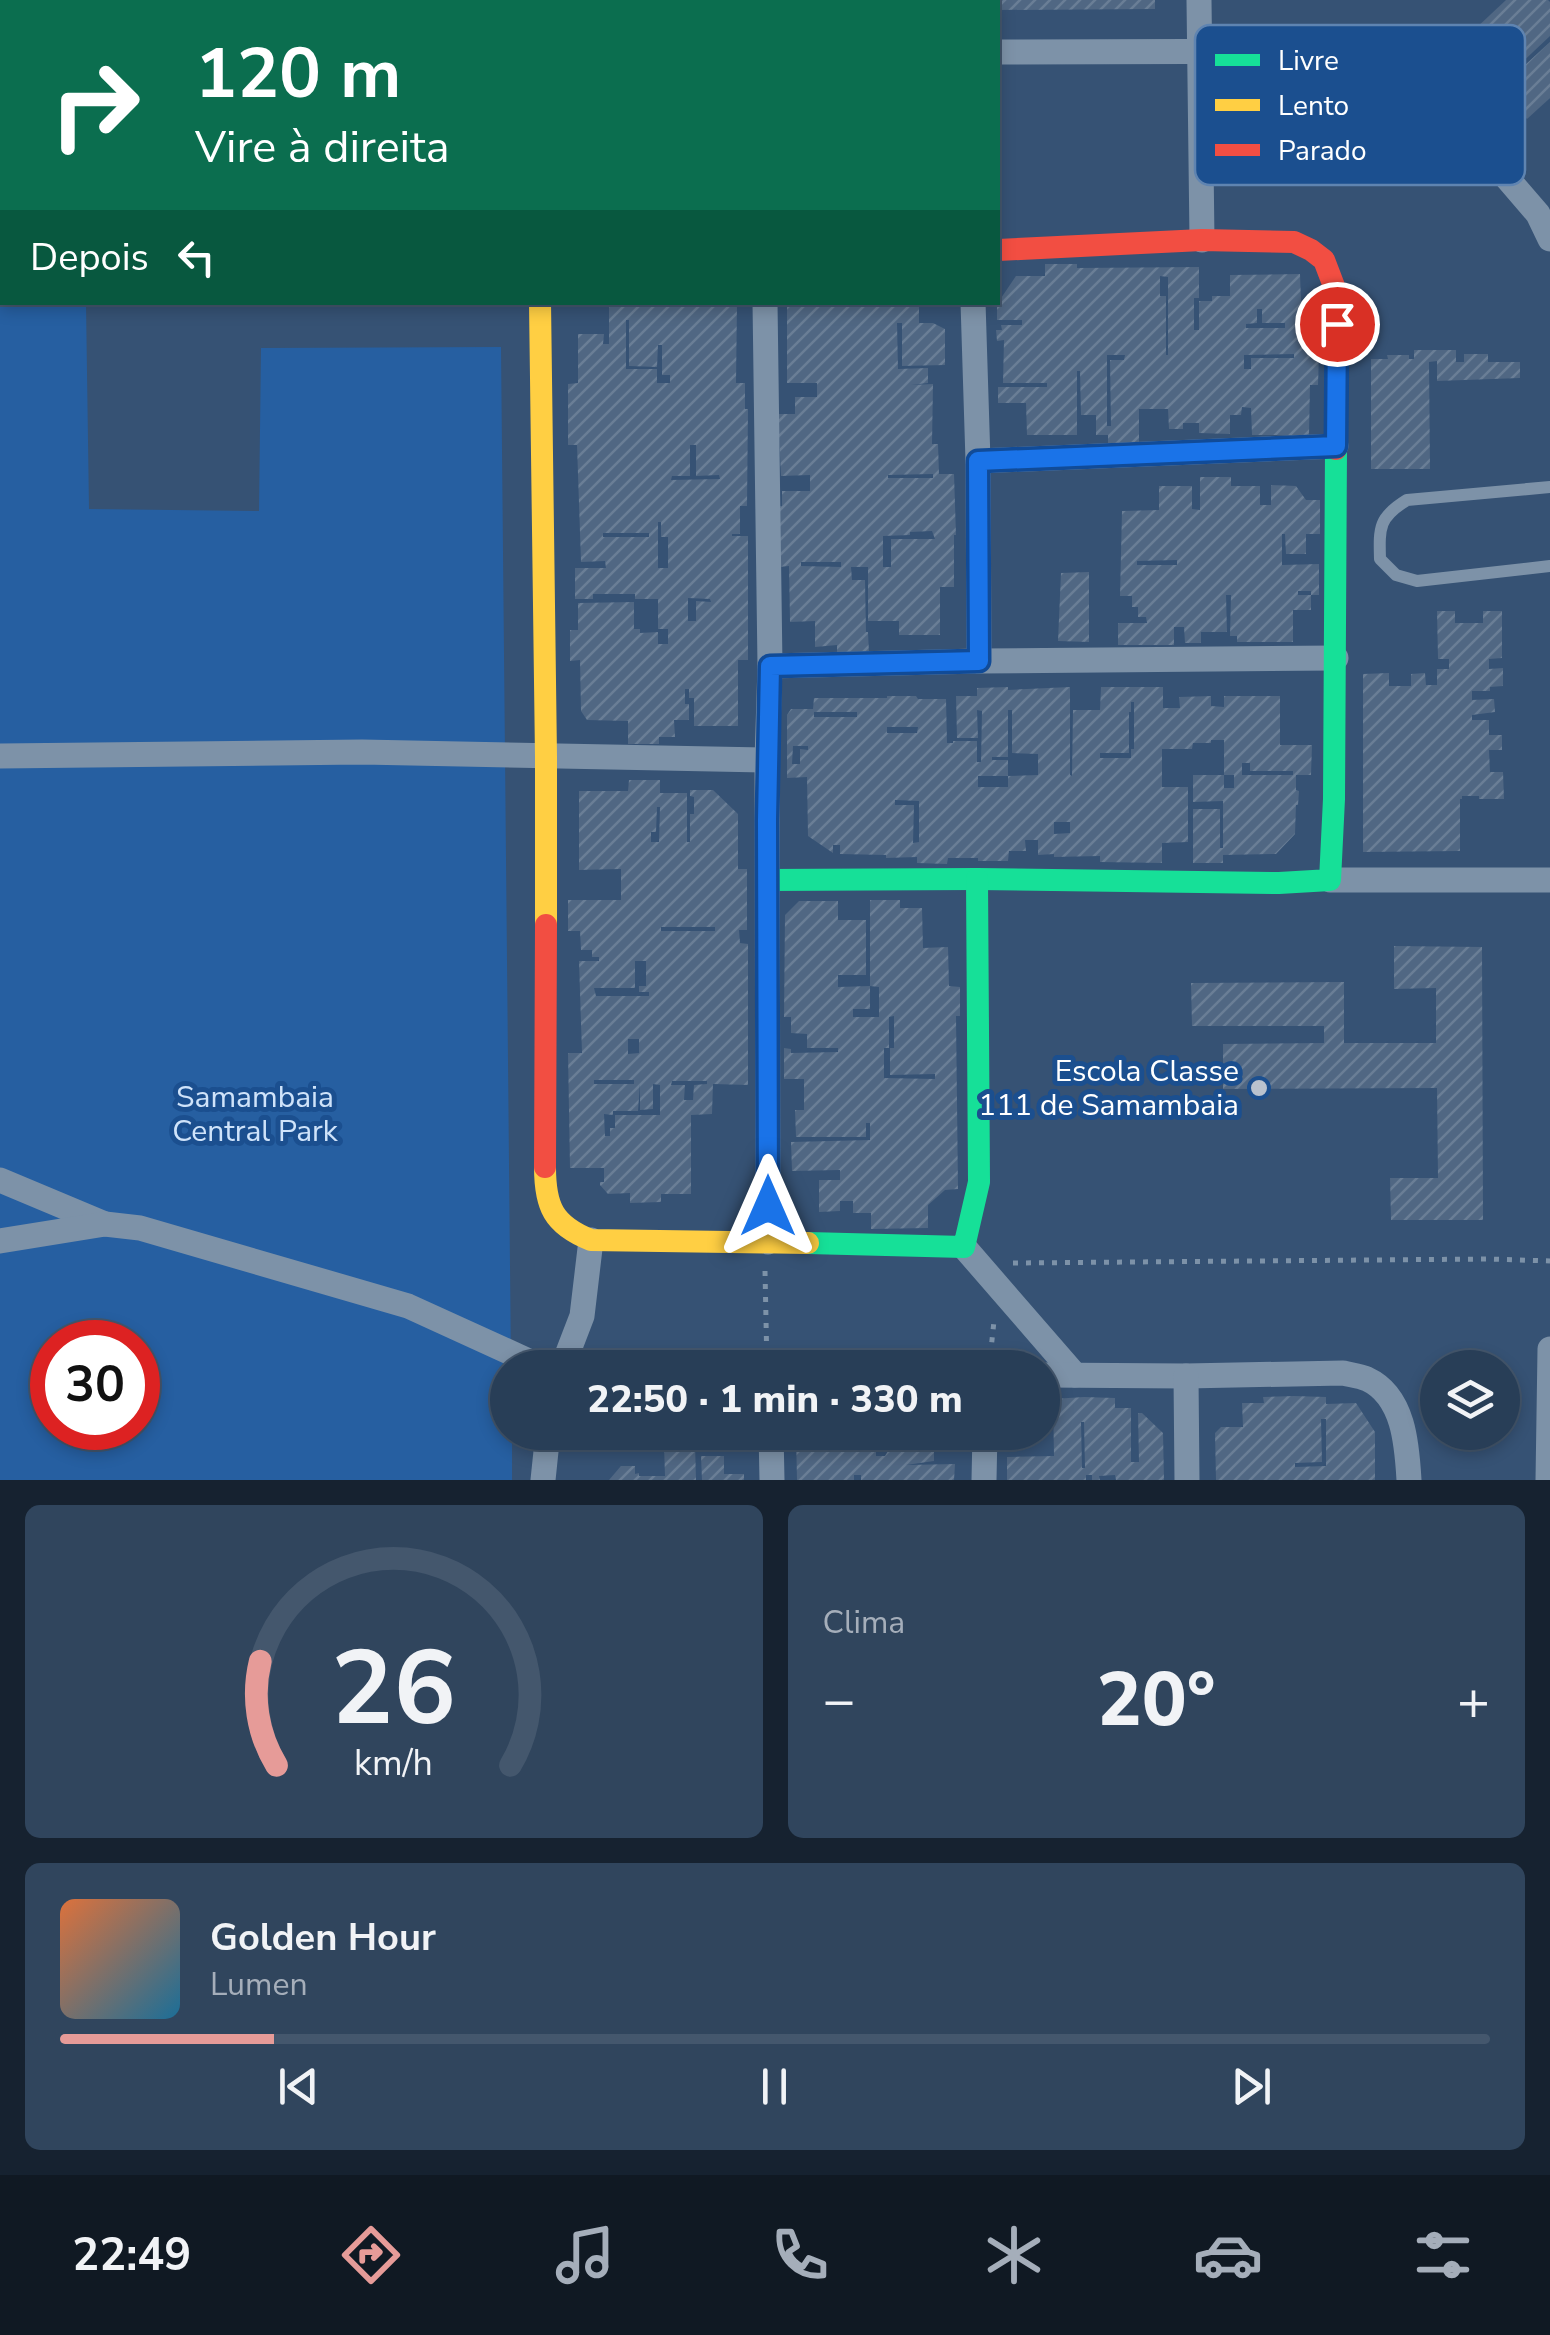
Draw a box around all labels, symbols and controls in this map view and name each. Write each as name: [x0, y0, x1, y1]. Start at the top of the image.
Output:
legend: [1195, 25, 1525, 185]
text: 120 m: [195, 26, 401, 122]
icon: right: [30, 40, 160, 170]
text: Livre: [1278, 42, 1339, 80]
text: Lento: [1278, 87, 1349, 125]
text: Vire à direita: [195, 117, 450, 178]
text: Parado: [1278, 132, 1367, 170]
icon: left: [169, 230, 224, 285]
text: Depois: [30, 232, 149, 283]
pin: [1295, 282, 1380, 367]
icon: arrive: [1310, 297, 1365, 352]
place label: Escola Classe 111 de Samambaia: [978, 1051, 1239, 1126]
park label: Samambaia Central Park: [172, 1077, 339, 1152]
marker: Escola Classe 111 de Samambaia: [1248, 1077, 1270, 1099]
position arrow: [716, 1154, 820, 1258]
speed limit sign: 30: [30, 1320, 160, 1450]
map controls: [1420, 1350, 1520, 1450]
button: layers: [1420, 1350, 1520, 1450]
text: 22:50 · 1 min · 330 m: [587, 1374, 963, 1425]
text: Clima: [823, 1601, 905, 1644]
text: 26: [331, 1618, 456, 1760]
text: 20°: [1097, 1649, 1216, 1751]
text: −: [823, 1663, 856, 1738]
text: +: [1457, 1663, 1490, 1738]
text: km/h: [354, 1739, 433, 1788]
text: Golden Hour: [210, 1912, 436, 1963]
text: Lumen: [210, 1963, 308, 2006]
icon: previous: [271, 2059, 326, 2114]
icon: pause: [747, 2059, 802, 2114]
icon: next: [1224, 2059, 1279, 2114]
icon: directions: [336, 2220, 406, 2290]
icon: music: [550, 2220, 620, 2290]
icon: phone: [765, 2220, 835, 2290]
icon: climate: [979, 2220, 1049, 2290]
icon: car: [1193, 2220, 1263, 2290]
icon: filters: [1408, 2220, 1478, 2290]
text: 22:49: [72, 2225, 191, 2286]

